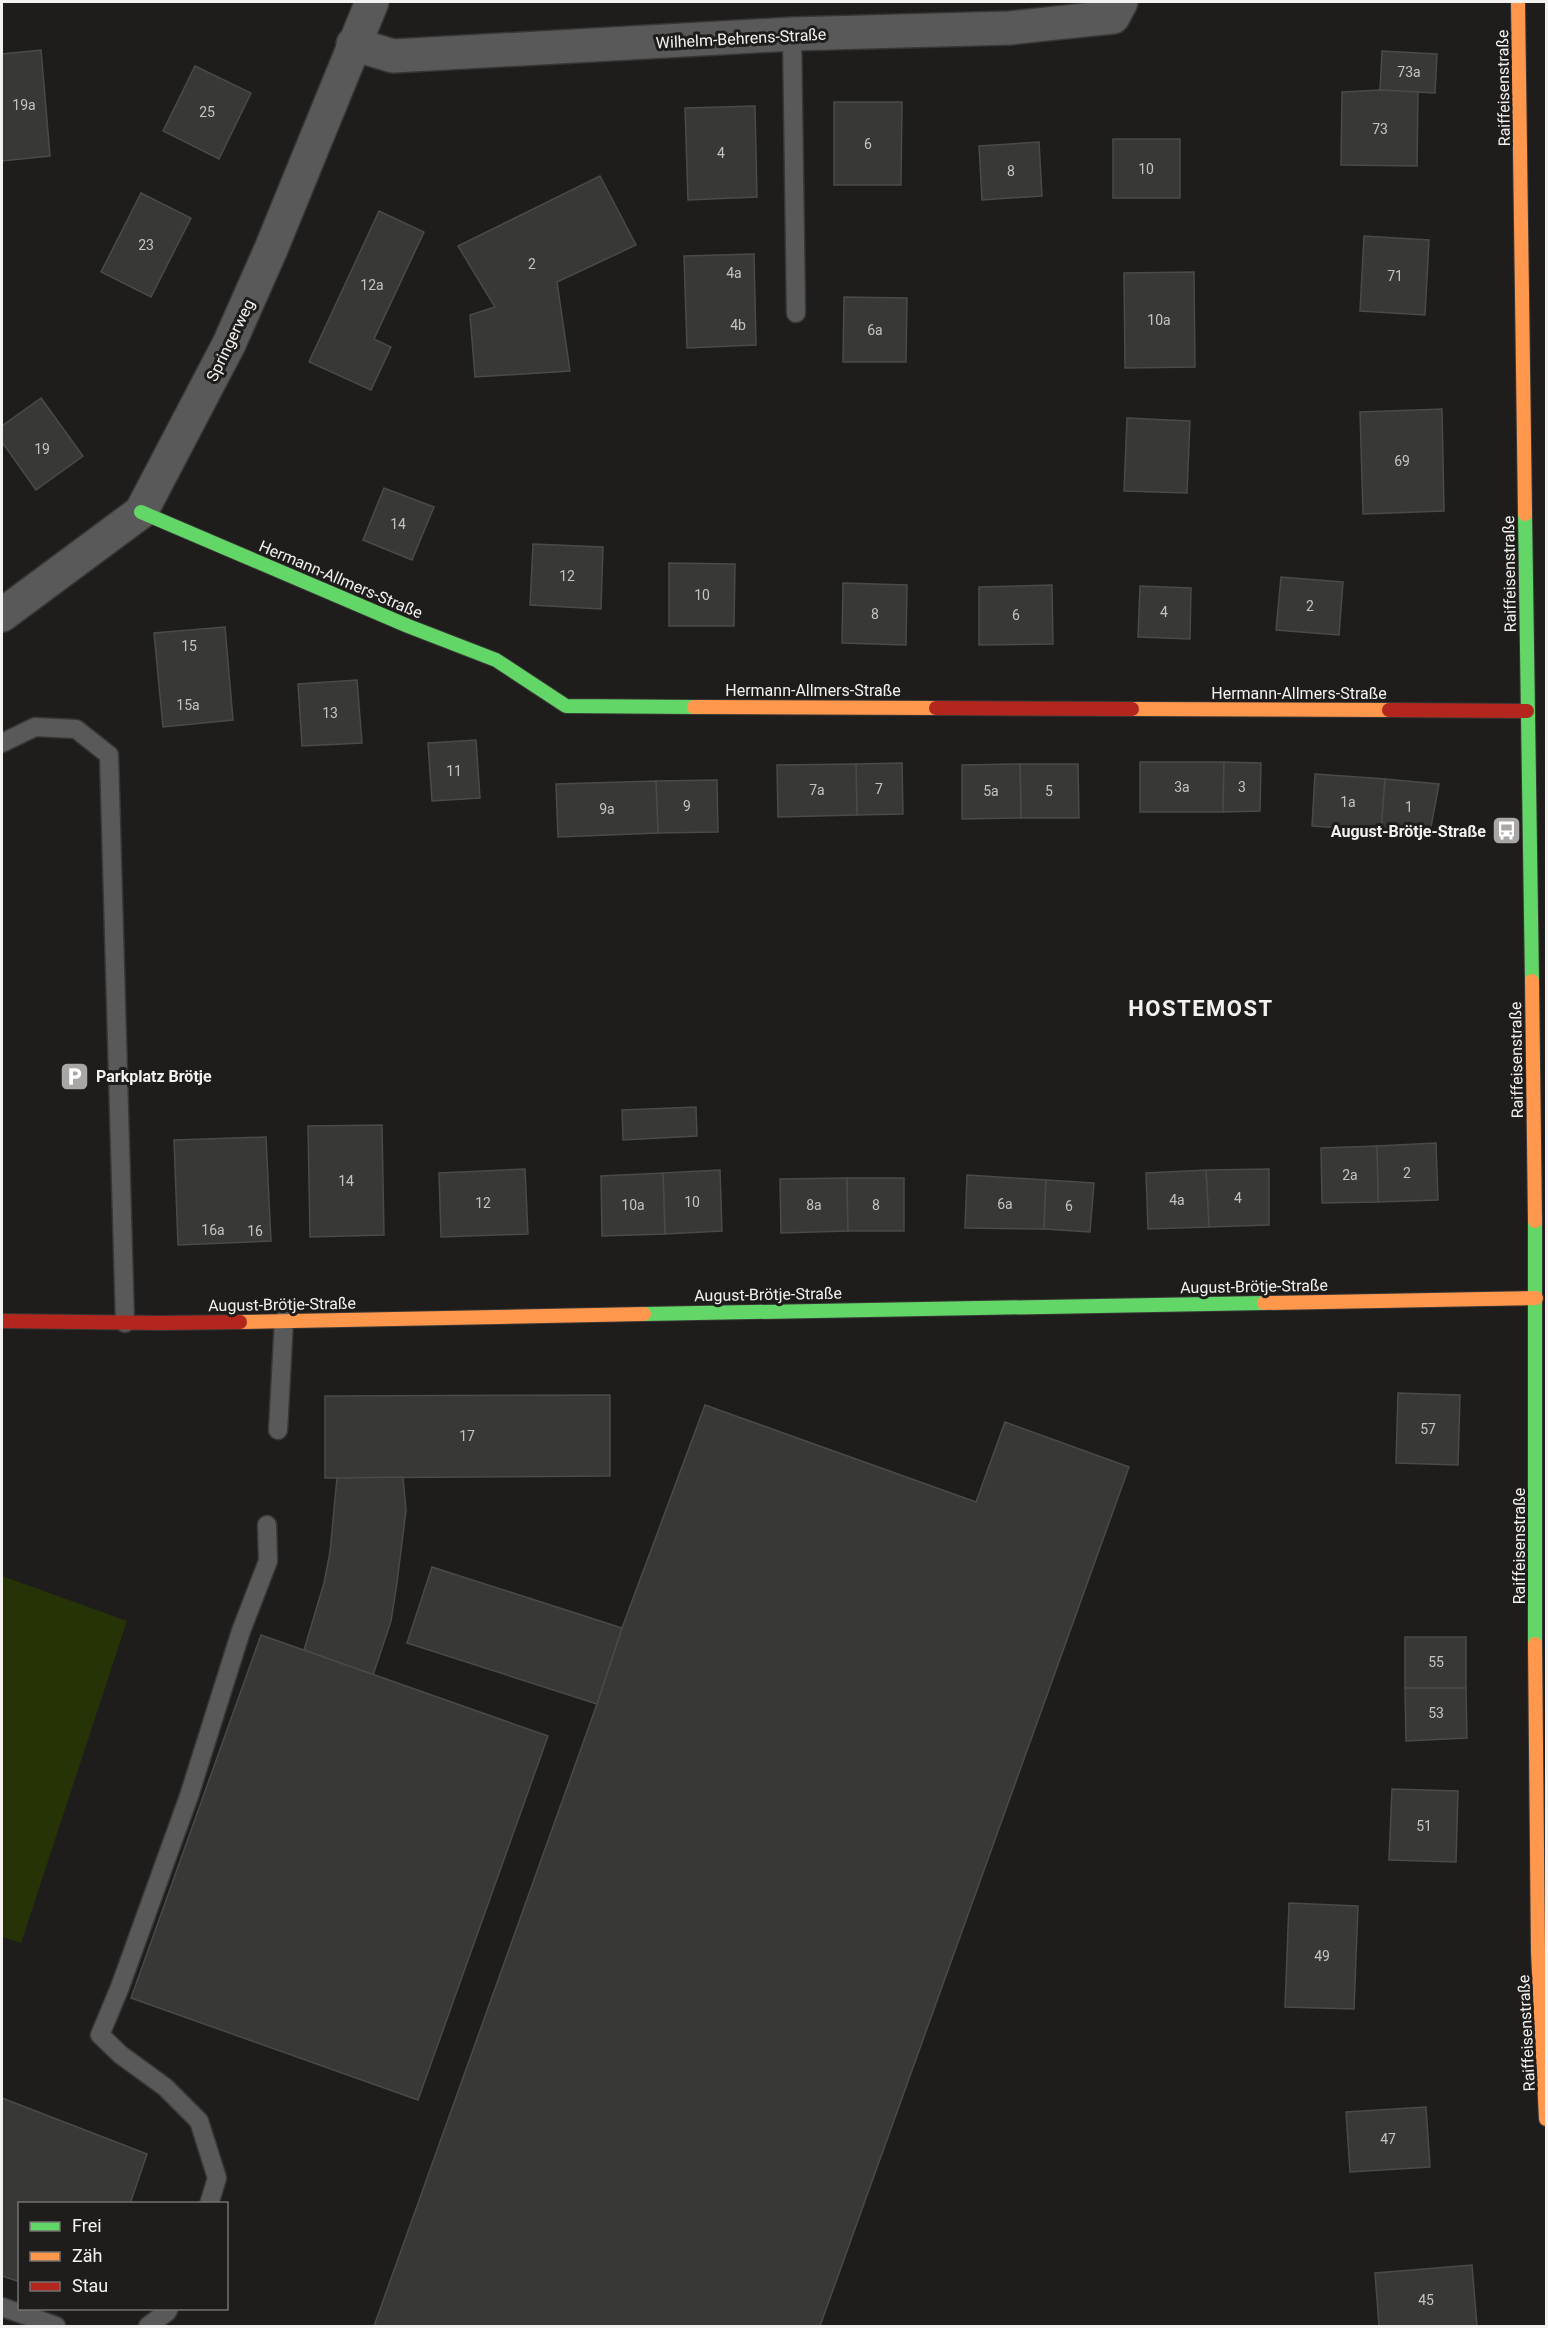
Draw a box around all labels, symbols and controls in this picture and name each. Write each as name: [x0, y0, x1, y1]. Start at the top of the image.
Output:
street label: Wilhelm-Behrens-Straße: [655, 25, 827, 52]
street label: Raiffeisenstraße: [1493, 30, 1514, 146]
house number: 73a: [1397, 64, 1421, 80]
house number: 19a: [12, 97, 36, 113]
house number: 25: [199, 104, 215, 120]
house number: 73: [1372, 121, 1388, 137]
house number: 6: [864, 136, 872, 152]
house number: 4: [717, 145, 725, 161]
house number: 10: [1138, 161, 1154, 177]
house number: 8: [1007, 163, 1015, 179]
house number: 23: [138, 237, 154, 253]
house number: 2: [528, 256, 536, 272]
house number: 4a: [726, 265, 742, 281]
house number: 71: [1387, 268, 1403, 284]
house number: 12a: [360, 277, 384, 293]
street label: Springerweg: [202, 296, 259, 384]
house number: 10a: [1147, 312, 1171, 328]
house number: 4b: [730, 317, 746, 333]
house number: 6a: [867, 322, 883, 338]
house number: 19: [34, 441, 50, 457]
house number: 69: [1394, 453, 1410, 469]
house number: 14: [390, 516, 406, 532]
street label: Raiffeisenstraße: [1499, 516, 1520, 632]
street label: Hermann-Allmers-Straße: [256, 536, 425, 622]
house number: 12: [559, 568, 575, 584]
house number: 10: [694, 587, 710, 603]
house number: 2: [1306, 598, 1314, 614]
house number: 4: [1160, 604, 1168, 620]
house number: 8: [871, 606, 879, 622]
house number: 6: [1012, 607, 1020, 623]
house number: 15: [181, 638, 197, 654]
street label: Hermann-Allmers-Straße: [725, 681, 901, 700]
street label: Hermann-Allmers-Straße: [1211, 684, 1387, 703]
house number: 15a: [176, 697, 200, 713]
house number: 13: [322, 705, 338, 721]
house number: 11: [446, 763, 462, 779]
house number: 3a: [1174, 779, 1190, 795]
house number: 3: [1238, 779, 1246, 795]
house number: 7: [875, 781, 883, 797]
house number: 7a: [809, 782, 825, 798]
house number: 5a: [983, 783, 999, 799]
house number: 5: [1045, 783, 1053, 799]
house number: 1a: [1340, 794, 1356, 810]
house number: 9: [683, 798, 691, 814]
house number: 1: [1405, 799, 1413, 815]
house number: 9a: [599, 801, 615, 817]
bus stop icon: August-Brötje-Straße: [1491, 815, 1523, 847]
place label: August-Brötje-Straße: [1331, 822, 1486, 841]
district label: HOSTEMOST: [1128, 996, 1274, 1021]
street label: Raiffeisenstraße: [1506, 1002, 1527, 1118]
parking icon: Parkplatz Brötje: [59, 1060, 91, 1092]
place label: Parkplatz Brötje: [96, 1067, 212, 1086]
house number: 2: [1403, 1165, 1411, 1181]
house number: 2a: [1342, 1167, 1358, 1183]
house number: 14: [338, 1173, 354, 1189]
house number: 4: [1234, 1190, 1242, 1206]
house number: 4a: [1169, 1192, 1185, 1208]
house number: 10: [684, 1194, 700, 1210]
house number: 12: [475, 1195, 491, 1211]
house number: 6a: [997, 1196, 1013, 1212]
house number: 10a: [621, 1197, 645, 1213]
house number: 8a: [806, 1197, 822, 1213]
house number: 8: [872, 1197, 880, 1213]
house number: 6: [1065, 1198, 1073, 1214]
house number: 16a: [201, 1222, 225, 1238]
house number: 16: [247, 1223, 263, 1239]
street label: August-Brötje-Straße: [1180, 1276, 1328, 1297]
street label: August-Brötje-Straße: [694, 1284, 842, 1305]
street label: August-Brötje-Straße: [208, 1294, 356, 1315]
house number: 57: [1420, 1421, 1436, 1437]
house number: 17: [459, 1428, 475, 1444]
street label: Raiffeisenstraße: [1510, 1488, 1529, 1604]
house number: 55: [1428, 1654, 1444, 1670]
house number: 53: [1428, 1705, 1444, 1721]
house number: 51: [1416, 1818, 1432, 1834]
house number: 49: [1314, 1948, 1330, 1964]
street label: Raiffeisenstraße: [1514, 1974, 1539, 2092]
house number: 47: [1380, 2131, 1396, 2147]
legend: [18, 2202, 228, 2310]
text: Frei: [72, 2215, 102, 2236]
text: Zäh: [72, 2245, 103, 2266]
text: Stau: [72, 2275, 108, 2296]
house number: 45: [1418, 2292, 1434, 2308]

